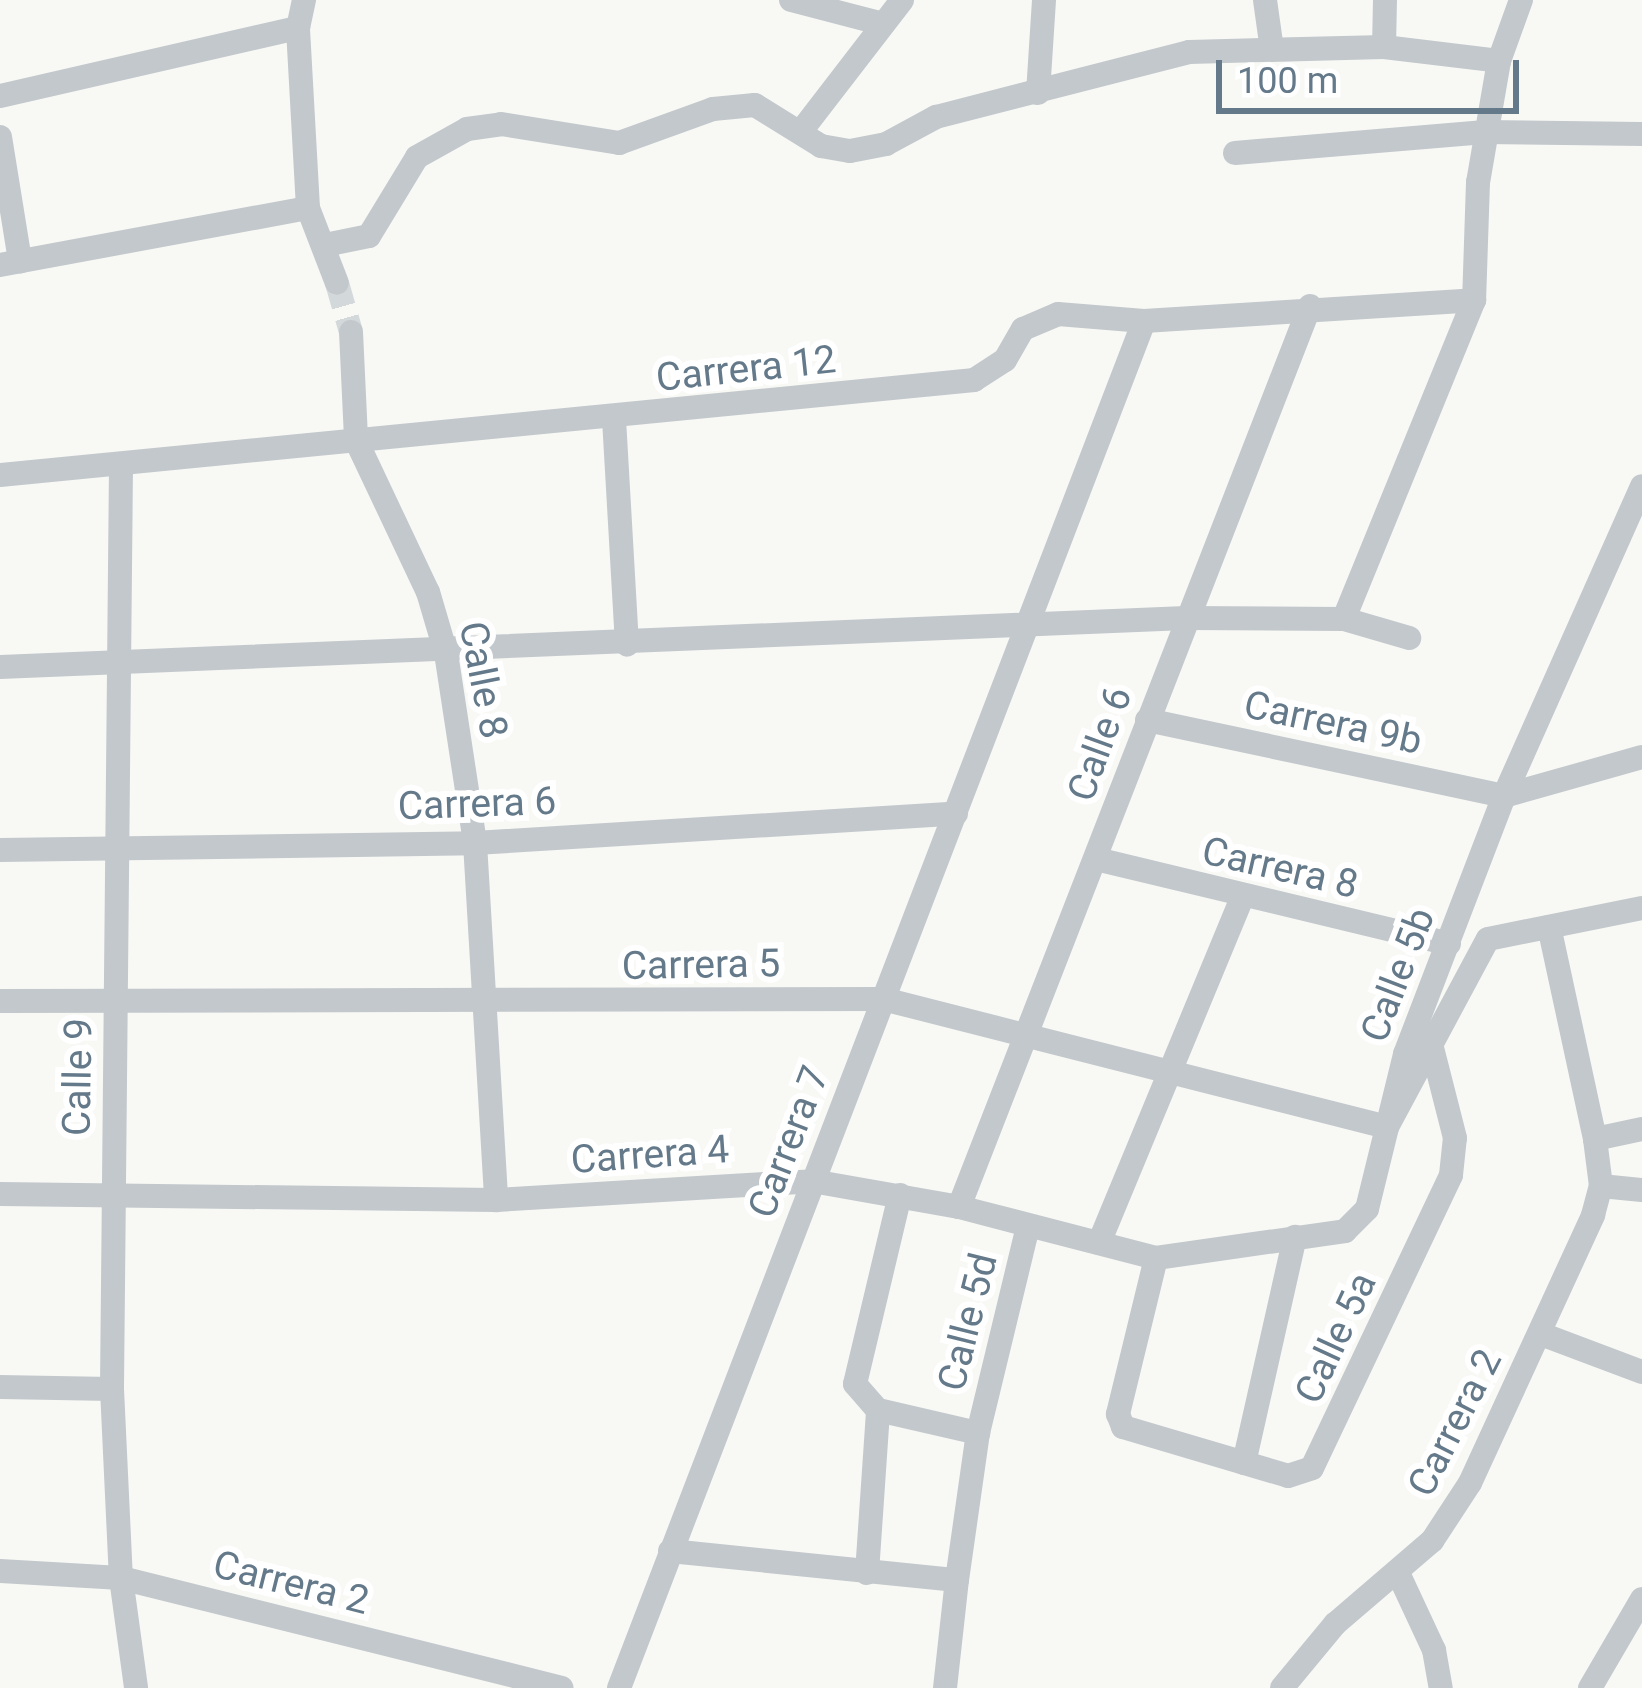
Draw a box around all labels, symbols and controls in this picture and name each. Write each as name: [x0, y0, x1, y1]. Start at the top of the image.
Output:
scale bar: [1222, 36, 1525, 110]
text: 100 m: [1237, 60, 1338, 102]
street label: Carrera 12: [654, 336, 838, 402]
street label: Calle 8: [449, 618, 517, 742]
street label: Calle 6: [1058, 681, 1142, 807]
street label: Carrera 9b: [1240, 681, 1426, 765]
street label: Carrera 6: [397, 778, 557, 830]
street label: Carrera 8: [1197, 827, 1363, 909]
street label: Calle 5b: [1351, 901, 1445, 1049]
street label: Carrera 5: [621, 940, 781, 990]
street label: Calle 9: [54, 1018, 102, 1136]
street label: Carrera 7: [739, 1060, 839, 1224]
street label: Carrera 4: [569, 1126, 731, 1184]
street label: Calle 5d: [928, 1248, 1008, 1396]
street label: Calle 5a: [1285, 1265, 1387, 1411]
street label: Carrera 2: [1398, 1342, 1512, 1504]
street label: Carrera 2: [208, 1541, 374, 1625]

